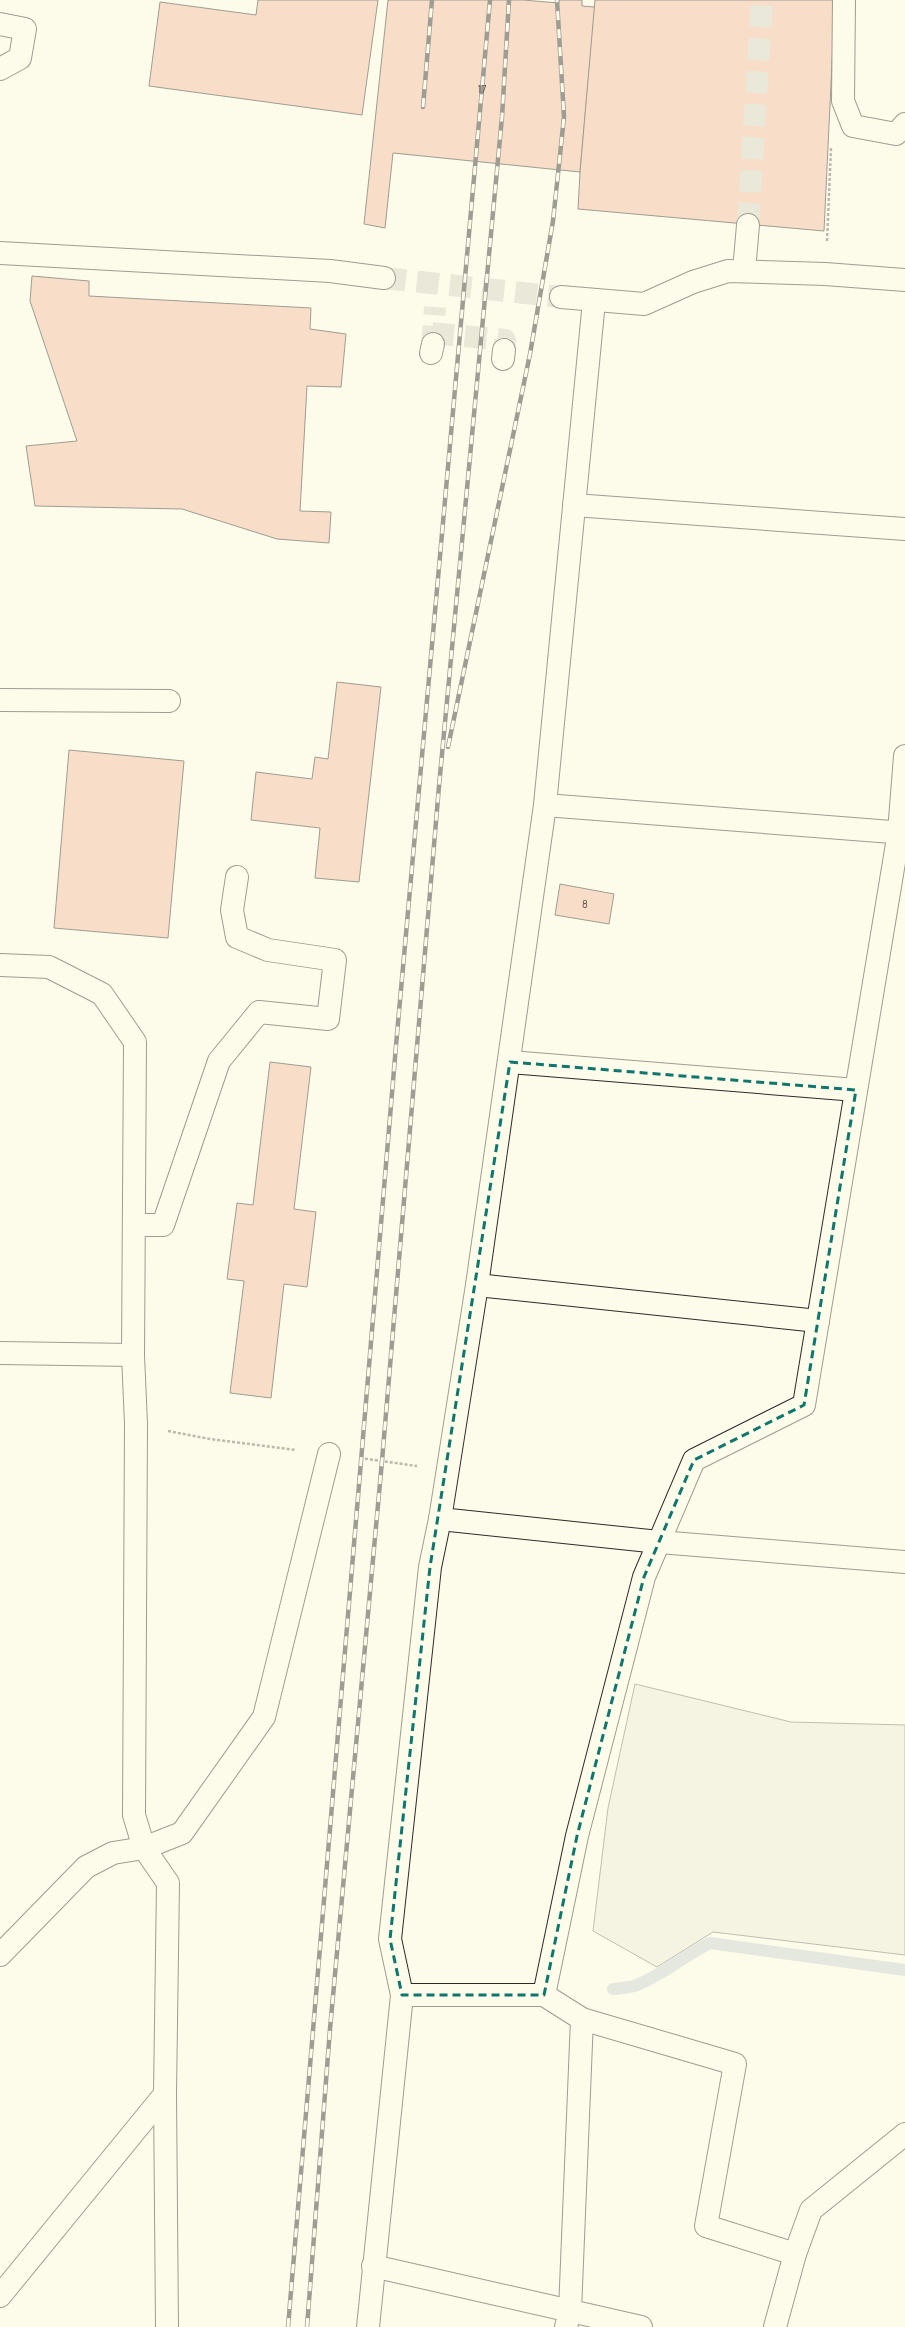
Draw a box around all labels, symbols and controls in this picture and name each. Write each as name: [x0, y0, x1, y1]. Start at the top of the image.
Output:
house number: 17: [478, 82, 486, 96]
house number: 8: [582, 897, 588, 911]

